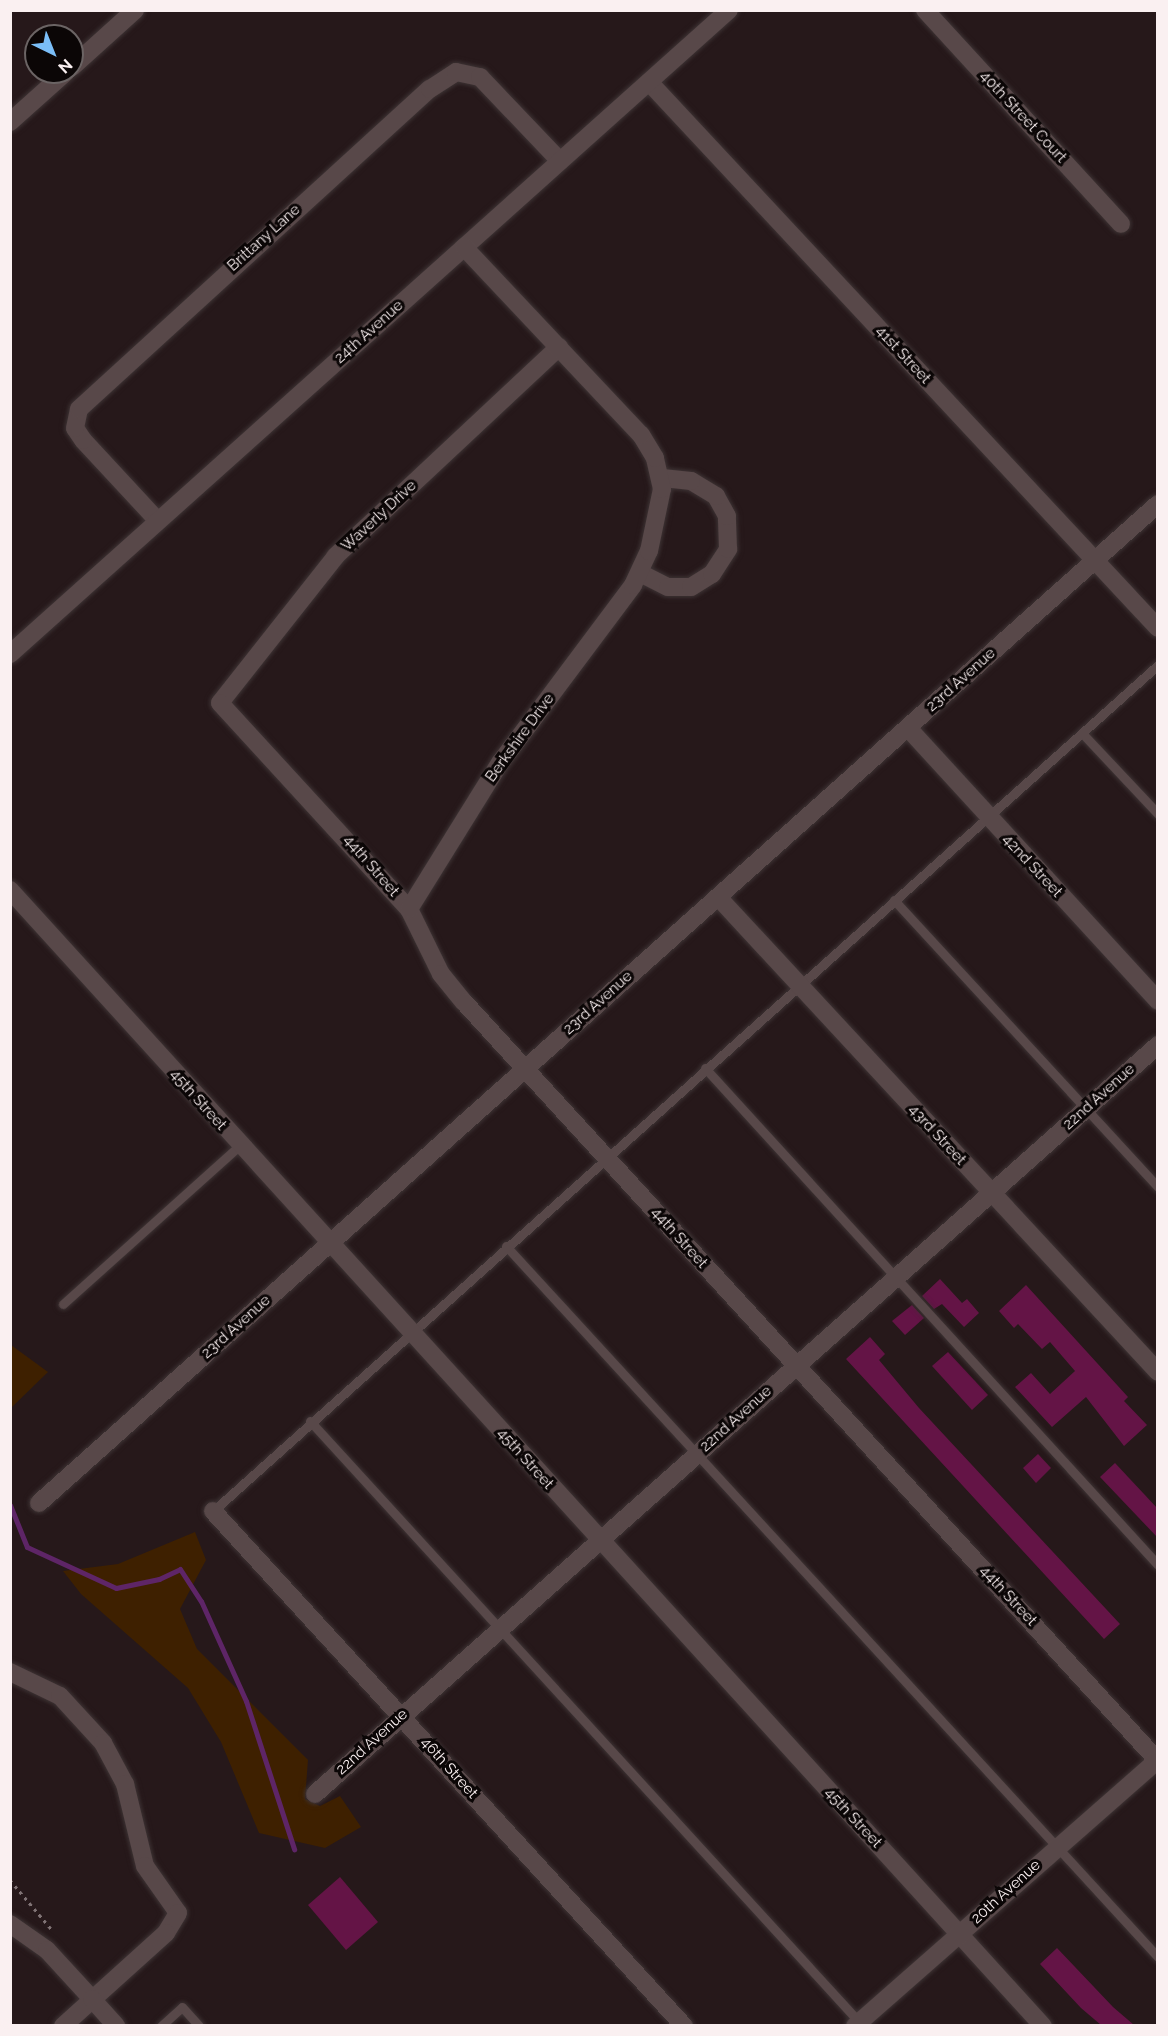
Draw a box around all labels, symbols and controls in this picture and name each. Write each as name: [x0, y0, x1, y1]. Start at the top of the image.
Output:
north arrow: [24, 24, 84, 84]
text: N: [54, 55, 76, 77]
street label: 40th Street Court: [976, 67, 1070, 167]
street label: Brittany Lane: [224, 201, 304, 275]
street label: 24th Avenue: [331, 296, 407, 368]
street label: 41st Street: [872, 322, 934, 388]
street label: Waverly Drive: [338, 477, 420, 555]
street label: 23rd Avenue: [923, 644, 999, 716]
street label: Berkshire Drive: [482, 690, 558, 786]
street label: 42nd Street: [998, 831, 1066, 901]
street label: 44th Street: [339, 832, 403, 900]
street label: 23rd Avenue: [560, 967, 636, 1039]
street label: 22nd Avenue: [1059, 1060, 1139, 1134]
street label: 45th Street: [166, 1066, 230, 1134]
street label: 43rd Street: [905, 1101, 969, 1169]
street label: 44th Street: [647, 1204, 711, 1272]
street label: 23rd Avenue: [198, 1291, 274, 1363]
street label: 22nd Avenue: [696, 1382, 776, 1456]
street label: 45th Street: [493, 1425, 557, 1493]
street label: 44th Street: [976, 1562, 1040, 1630]
street label: 22nd Avenue: [332, 1705, 412, 1779]
street label: 46th Street: [417, 1734, 481, 1802]
street label: 45th Street: [821, 1784, 885, 1852]
street label: 20th Avenue: [968, 1856, 1044, 1928]

